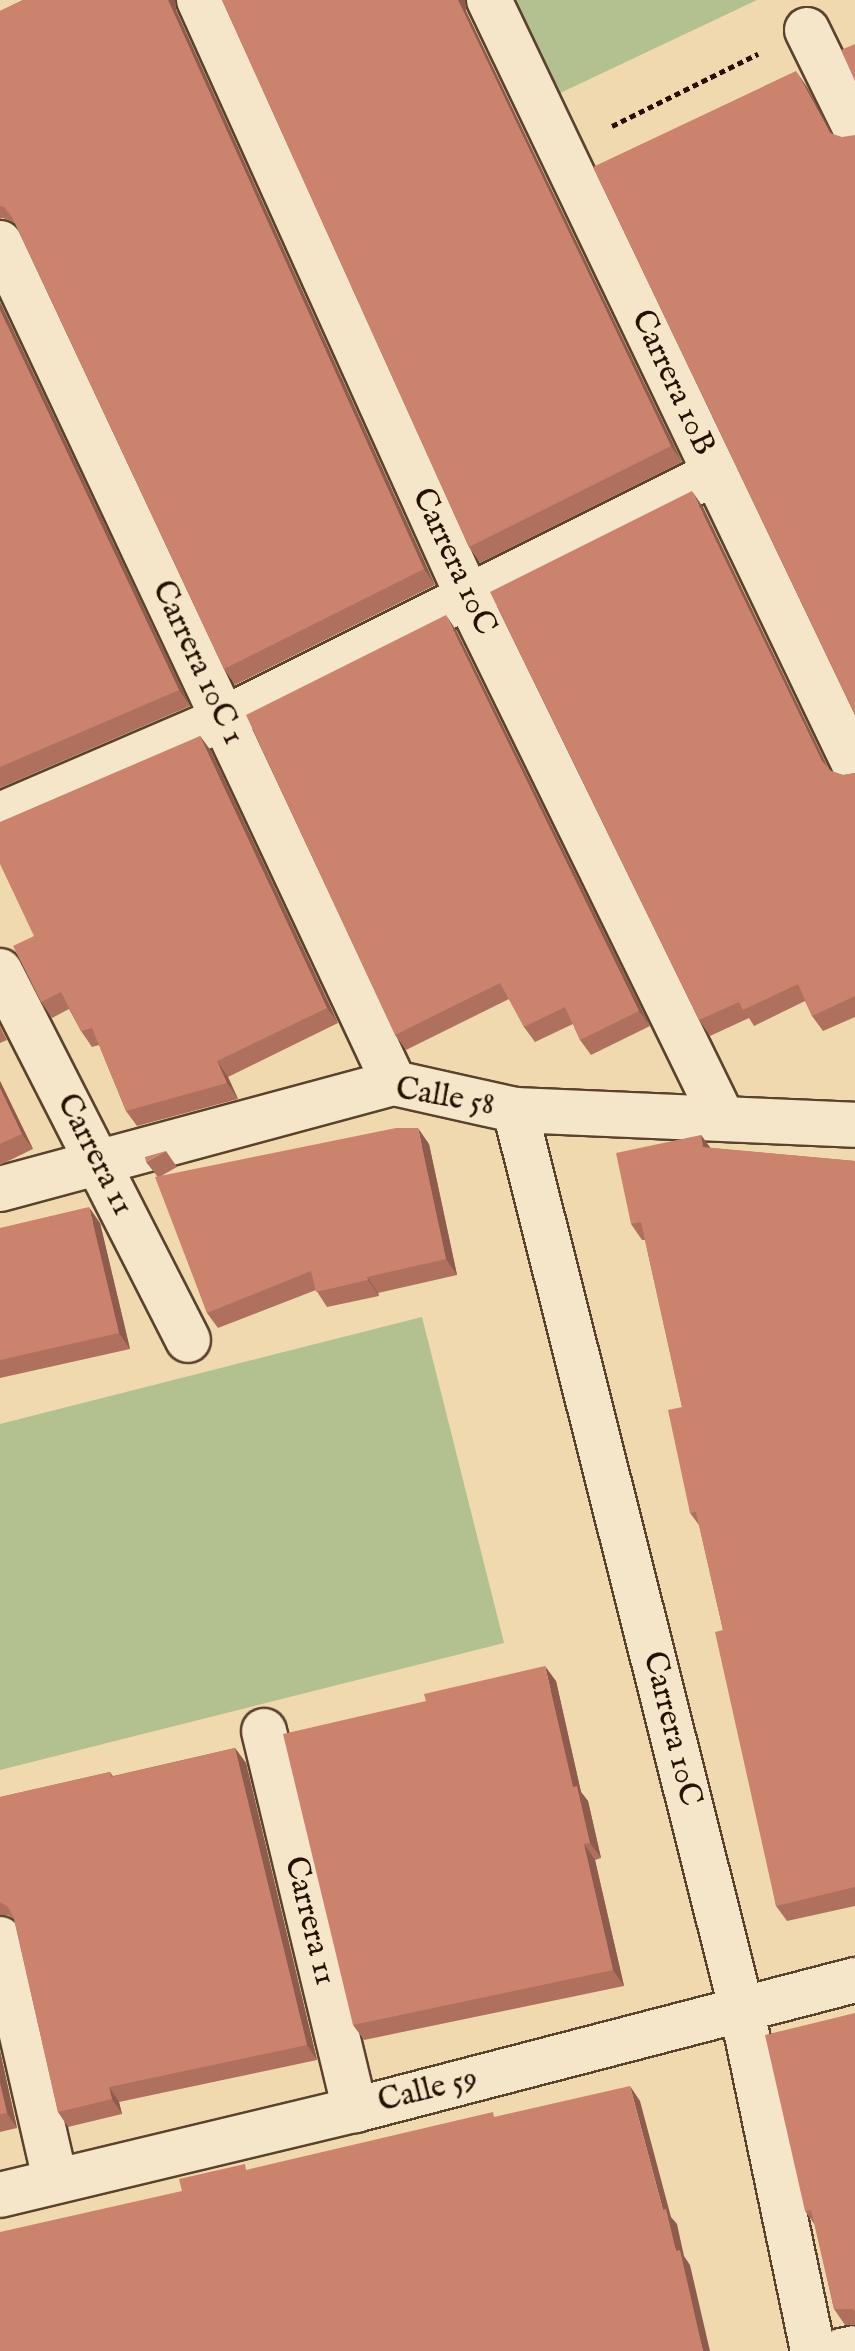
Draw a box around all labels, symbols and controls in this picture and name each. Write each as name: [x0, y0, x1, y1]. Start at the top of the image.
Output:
street label: Carrera 10B: [622, 304, 722, 462]
street label: Carrera 10C: [402, 482, 504, 642]
street label: Carrera 10C 1: [142, 575, 252, 751]
street label: Calle 58: [392, 1070, 498, 1126]
street label: Carrera 11: [47, 1088, 141, 1222]
street label: Carrera 10C: [633, 1648, 709, 1810]
street label: Carrera 11: [274, 1853, 344, 1989]
street label: Calle 59: [374, 2060, 482, 2122]

